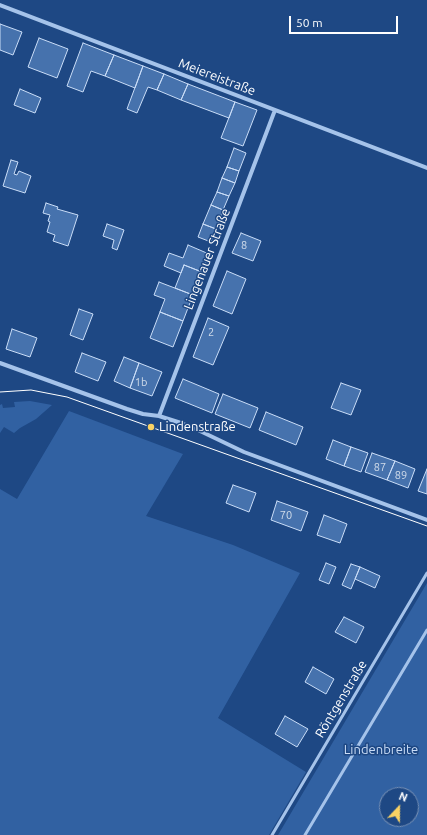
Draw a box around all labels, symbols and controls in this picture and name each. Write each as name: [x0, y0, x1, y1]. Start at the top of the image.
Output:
scale bar: [291, 8, 400, 34]
text: 50 m: [296, 16, 323, 29]
street label: Meiereistraße: [176, 55, 258, 99]
street label: Lingenauer Straße: [181, 206, 233, 312]
house number: 8: [241, 238, 247, 252]
house number: 2: [208, 325, 214, 339]
house number: 1b: [135, 375, 147, 389]
place label: Lindenstraße: [159, 419, 236, 435]
marker: Lindenstraße: [146, 422, 156, 432]
house number: 87: [374, 460, 386, 474]
house number: 89: [395, 468, 407, 482]
house number: 70: [280, 508, 292, 522]
street label: Röntgenstraße: [312, 657, 370, 741]
park label: Lindenbreite: [344, 742, 418, 758]
north arrow: [379, 787, 419, 827]
text: N: [397, 790, 409, 804]

